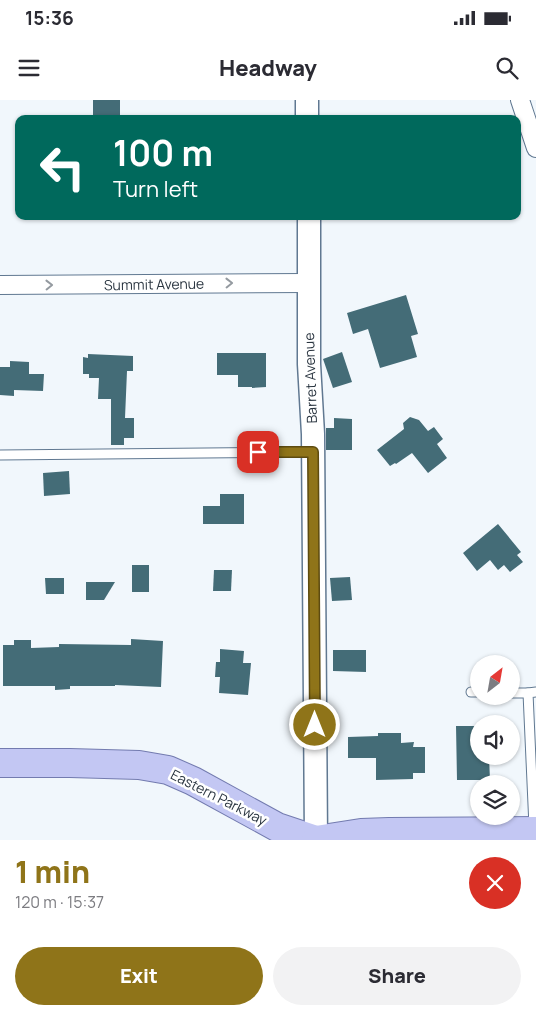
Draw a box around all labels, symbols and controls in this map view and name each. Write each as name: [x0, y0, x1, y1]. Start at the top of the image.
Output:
text: 15:36: [25, 5, 74, 31]
text: Headway: [219, 53, 317, 83]
icon: menu: [15, 54, 43, 82]
icon: search: [493, 54, 521, 82]
text: 100 m: [113, 129, 213, 177]
icon: left: [30, 135, 95, 200]
text: Turn left: [113, 174, 198, 204]
street label: Summit Avenue: [104, 274, 204, 294]
one-way arrow: [225, 278, 233, 288]
one-way arrow: [45, 280, 53, 290]
street label: Barret Avenue: [299, 332, 321, 424]
pin: [237, 431, 279, 473]
icon: arrive: [244, 438, 272, 466]
north arrow: [470, 655, 520, 705]
map controls: [470, 655, 520, 825]
position arrow: [288, 698, 340, 750]
button: sound: [470, 715, 520, 765]
street label: Eastern Parkway: [168, 765, 271, 830]
button: layers: [470, 775, 520, 825]
text: 1 min: [15, 851, 90, 892]
button: close: [469, 857, 521, 909]
text: 120 m · 15:37: [15, 891, 104, 913]
button: Exit: [15, 947, 263, 1005]
button: Share: [273, 947, 521, 1005]

